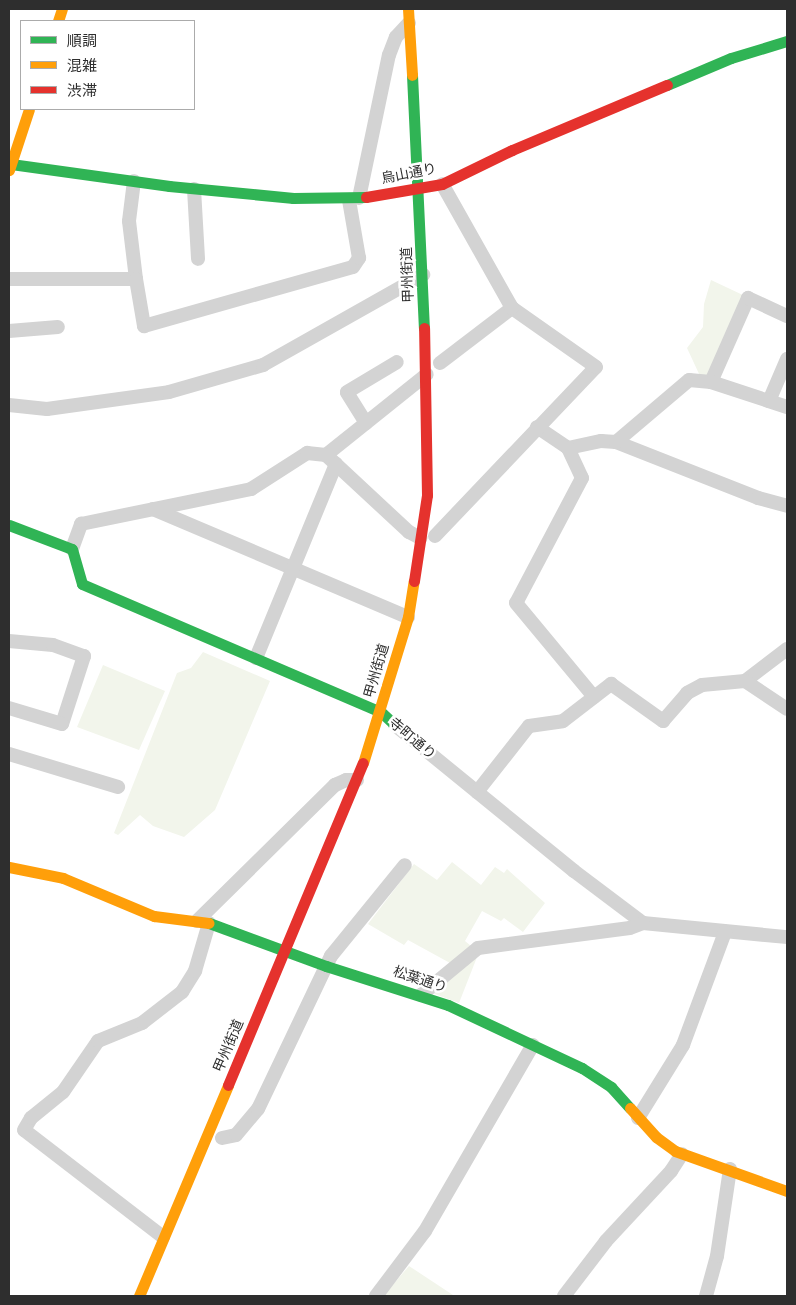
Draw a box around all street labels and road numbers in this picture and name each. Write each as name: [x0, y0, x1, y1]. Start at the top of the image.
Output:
street label: 烏山通り: [380, 160, 438, 188]
street label: 甲州街道: [399, 247, 417, 303]
street label: 甲州街道: [361, 642, 393, 700]
street label: 寺町通り: [385, 715, 439, 763]
street label: 松葉通り: [391, 963, 449, 997]
street label: 甲州街道: [210, 1017, 248, 1075]

